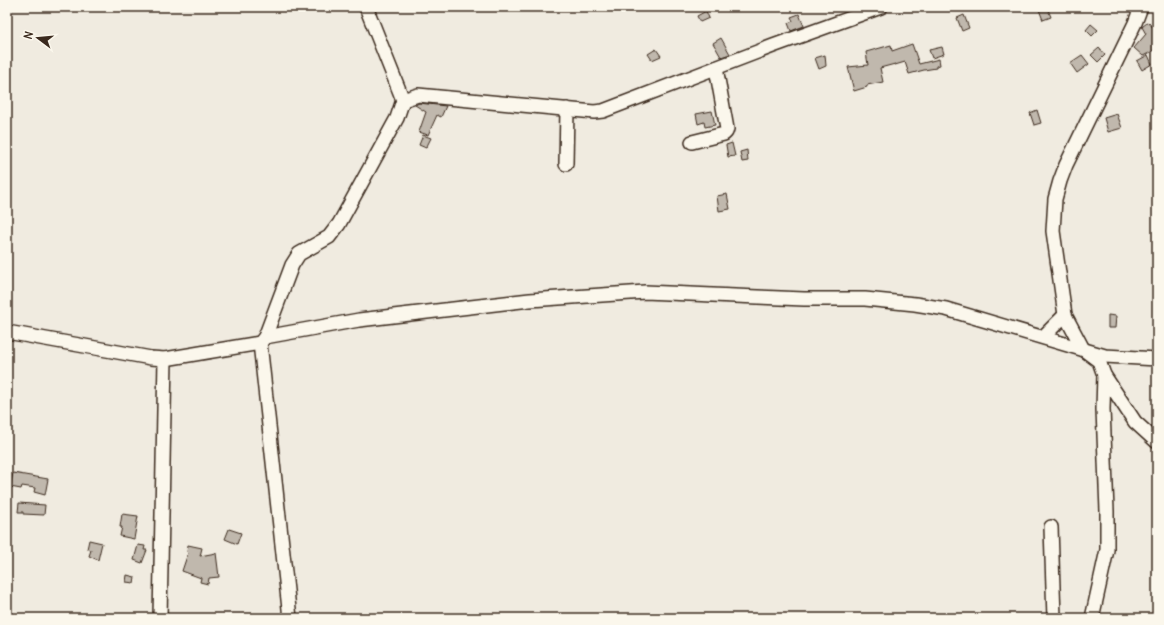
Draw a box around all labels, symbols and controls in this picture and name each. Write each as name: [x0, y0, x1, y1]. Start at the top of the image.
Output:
north arrow: [18, 18, 58, 58]
text: N: [21, 30, 36, 41]

